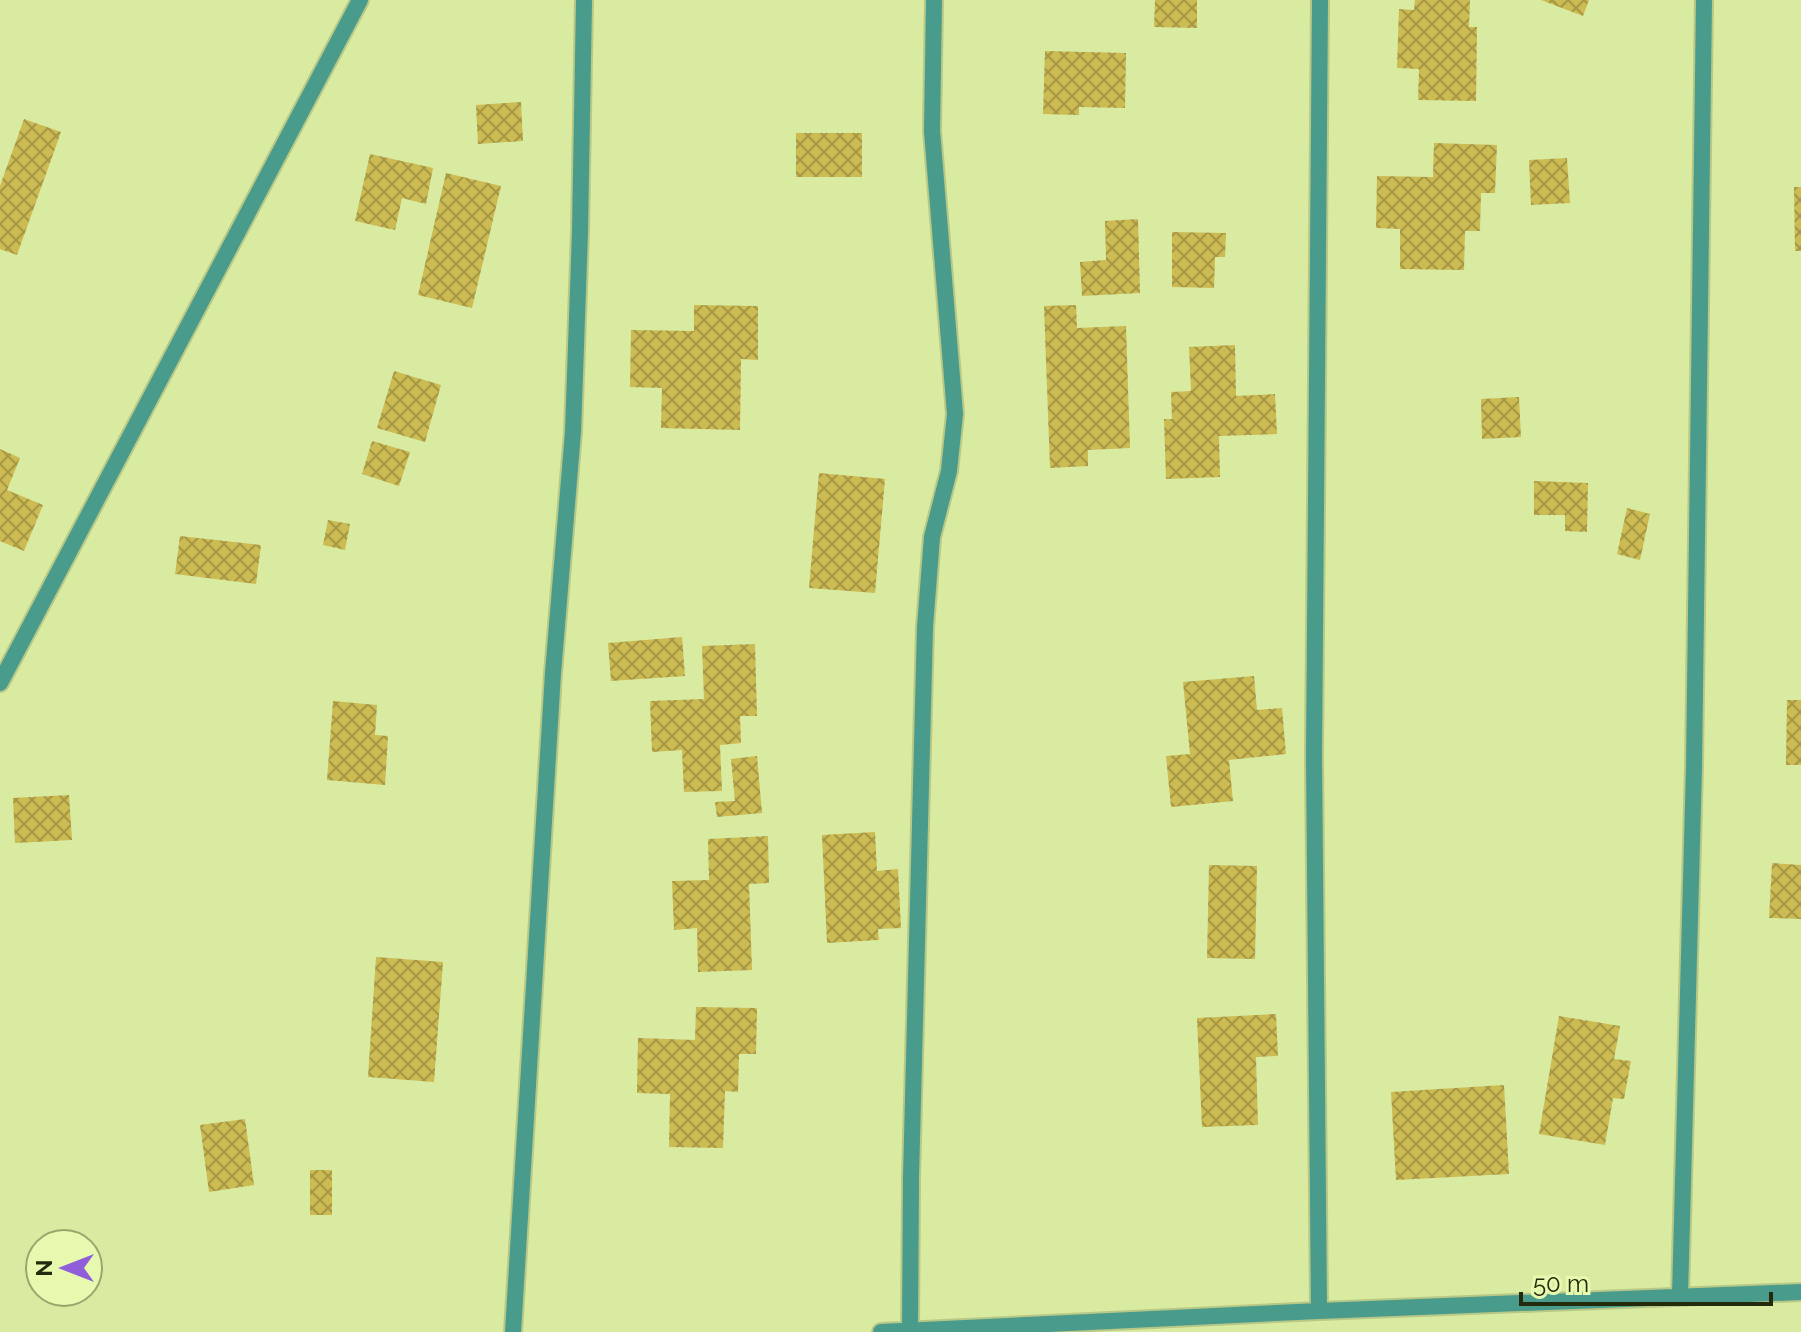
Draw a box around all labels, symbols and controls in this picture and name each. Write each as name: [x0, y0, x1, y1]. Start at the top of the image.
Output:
north arrow: [24, 1228, 104, 1308]
scale bar: [1521, 1256, 1771, 1306]
text: N: [31, 1260, 57, 1276]
text: 50 m: [1533, 1269, 1589, 1298]

